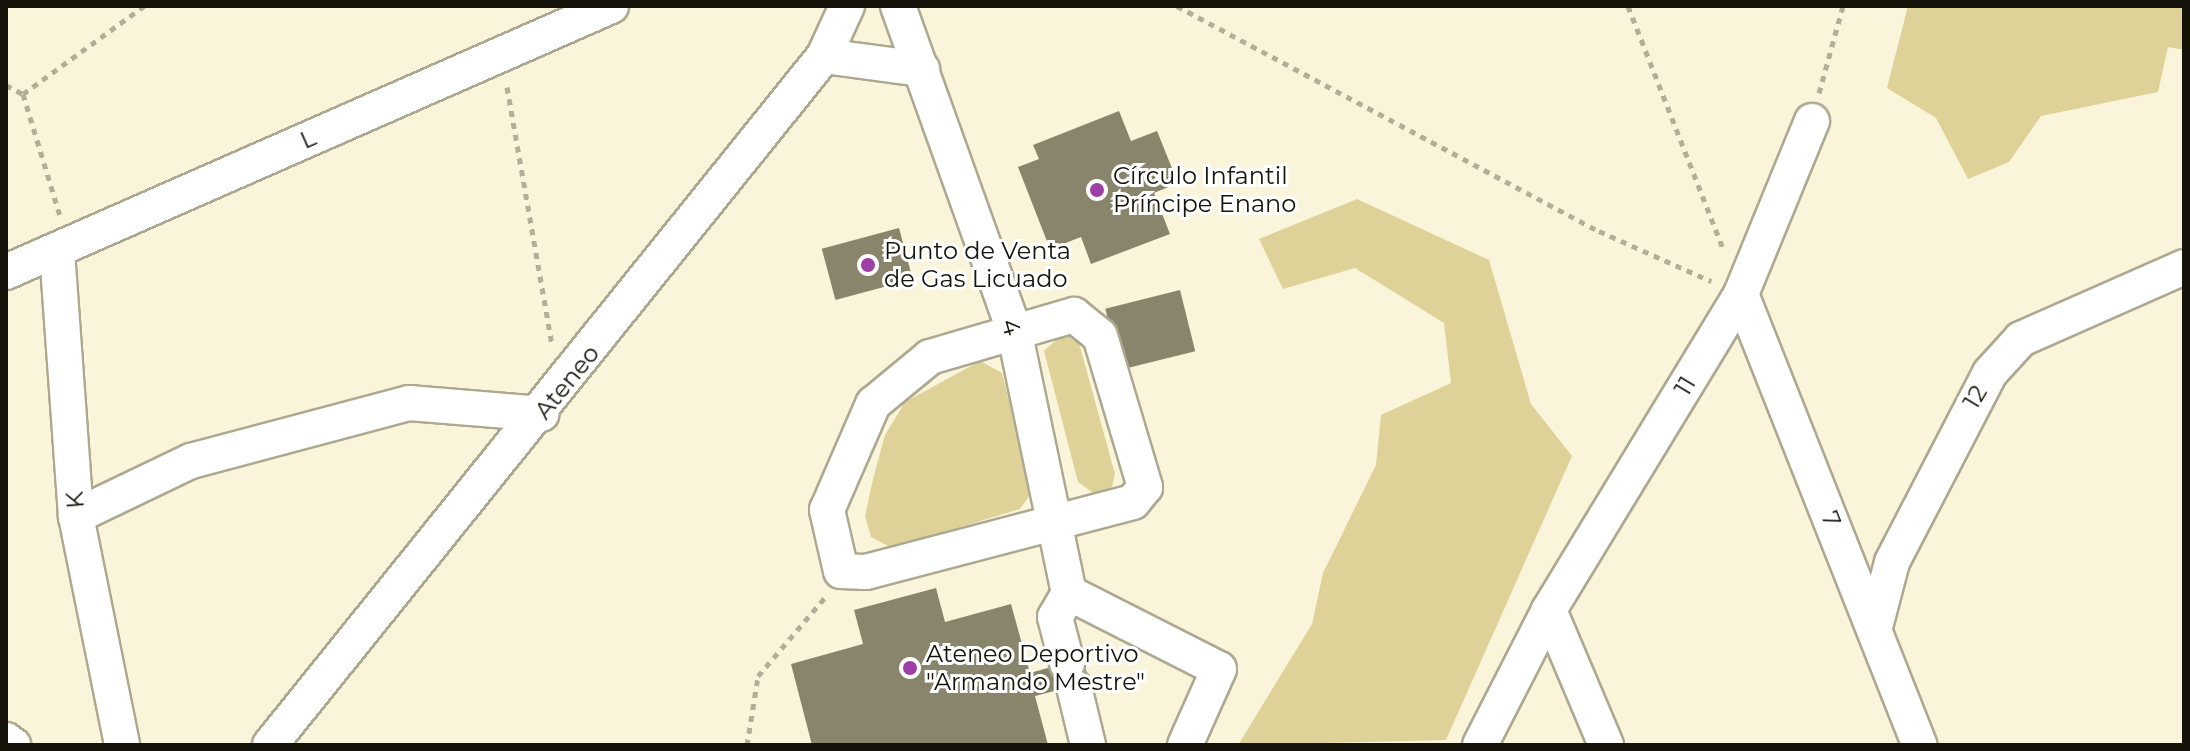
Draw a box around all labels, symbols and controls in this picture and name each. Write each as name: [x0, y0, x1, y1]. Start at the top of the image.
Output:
street label: L: [296, 123, 320, 155]
place label: Círculo Infantil Príncipe Enano: [1113, 162, 1296, 218]
marker: Círculo Infantil Príncipe Enano: [1088, 181, 1106, 199]
place label: Punto de Venta de Gas Licuado: [884, 237, 1071, 293]
marker: Punto de Venta de Gas Licuado: [859, 256, 877, 274]
street label: 4: [995, 315, 1027, 339]
street label: Ateneo: [529, 339, 605, 425]
street label: 11: [1668, 371, 1702, 401]
street label: 12: [1957, 380, 1993, 414]
street label: K: [60, 490, 90, 510]
street label: 7: [1815, 507, 1847, 531]
place label: Ateneo Deportivo "Armando Mestre": [926, 640, 1145, 696]
marker: Ateneo Deportivo "Armando Mestre": [901, 659, 919, 677]

